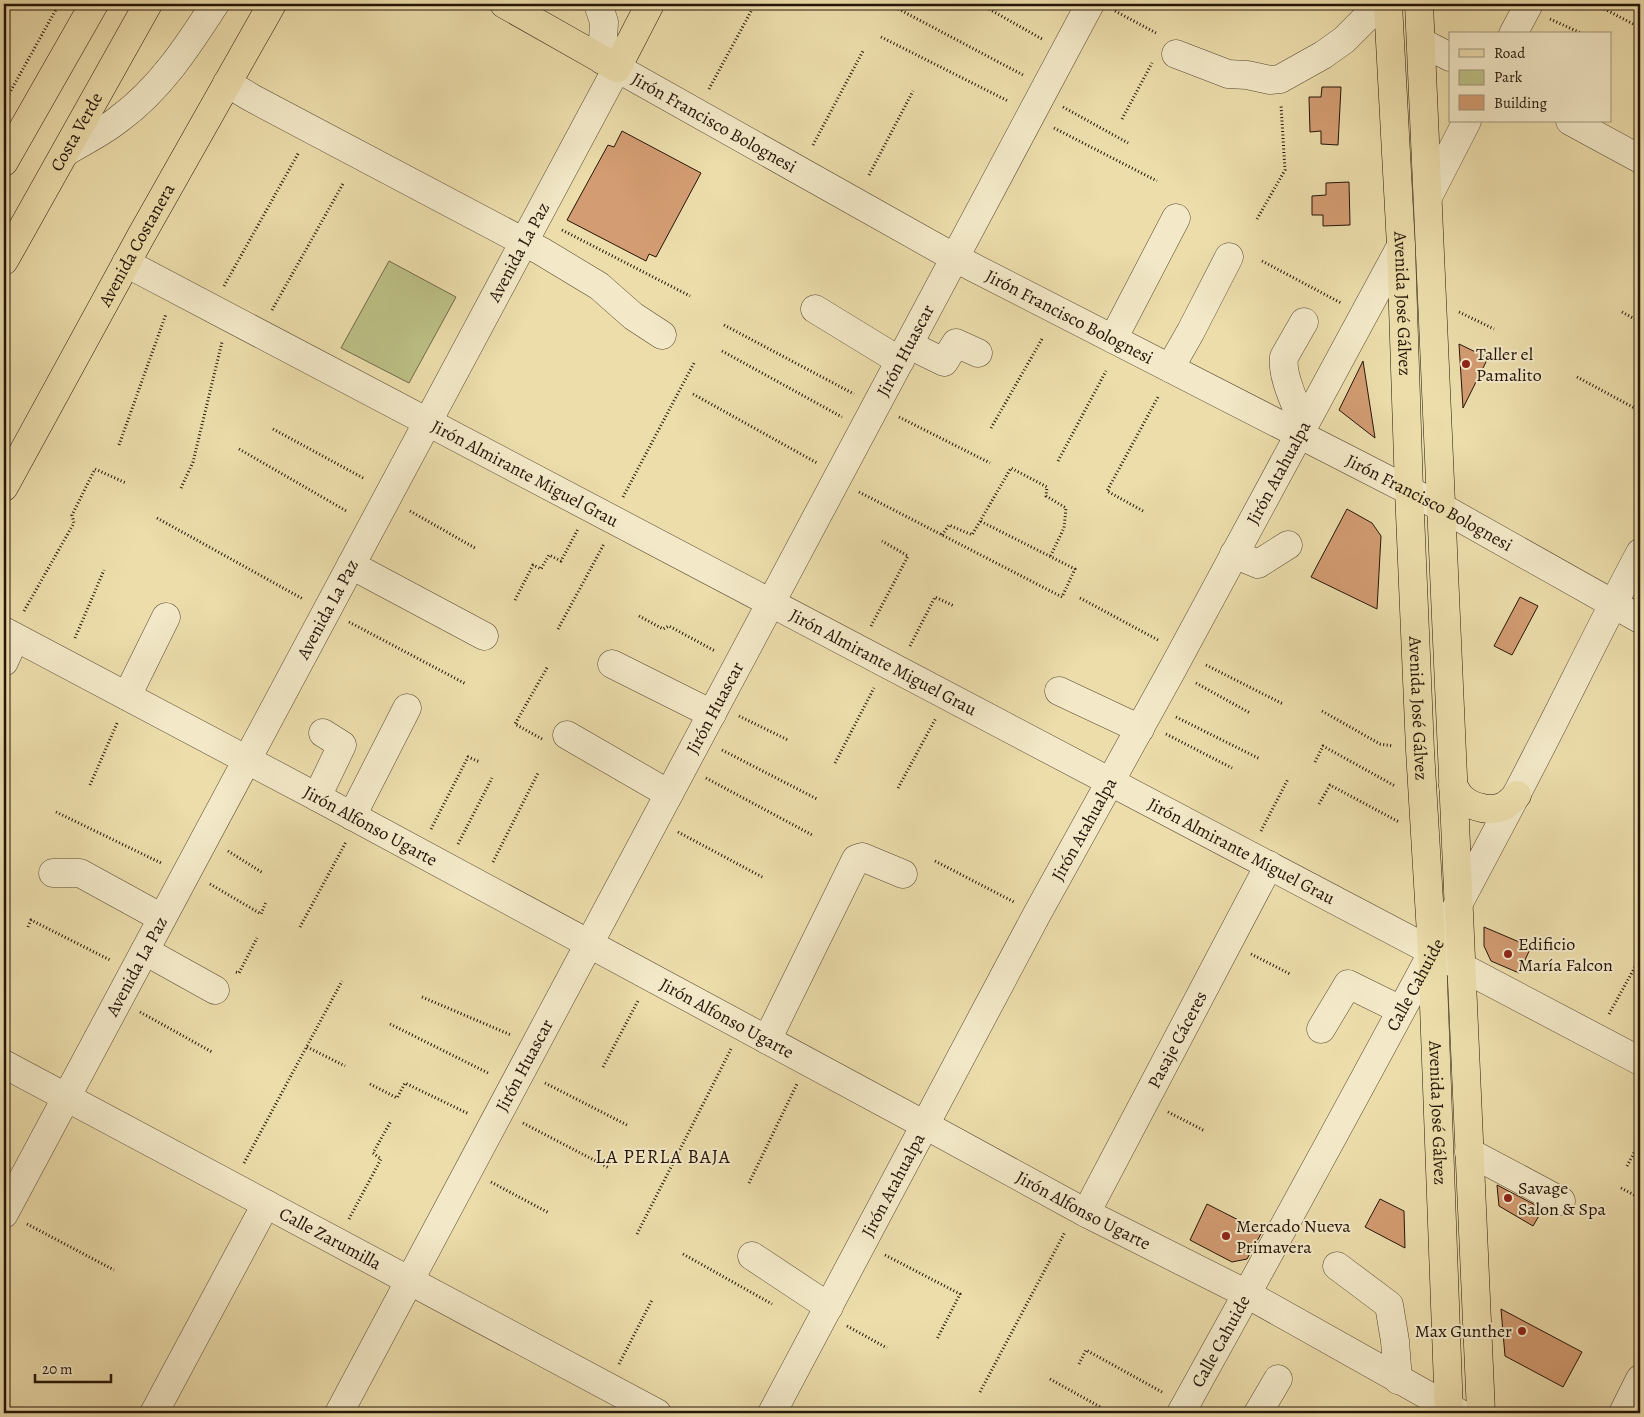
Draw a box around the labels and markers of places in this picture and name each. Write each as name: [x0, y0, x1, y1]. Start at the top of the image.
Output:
place label: Taller el Pamalito: [1476, 342, 1542, 387]
marker: Taller el Pamalito: [1460, 358, 1472, 370]
place label: Edificio María Falcon: [1518, 932, 1613, 977]
marker: Edificio María Falcon: [1502, 948, 1514, 960]
place label: Savage Salon & Spa: [1518, 1176, 1607, 1221]
marker: Savage Salon & Spa: [1502, 1192, 1514, 1204]
place label: Mercado Nueva Primavera: [1236, 1214, 1351, 1259]
marker: Mercado Nueva Primavera: [1220, 1230, 1232, 1242]
place label: Max Gunther: [1415, 1319, 1512, 1343]
marker: Max Gunther: [1516, 1325, 1528, 1337]

